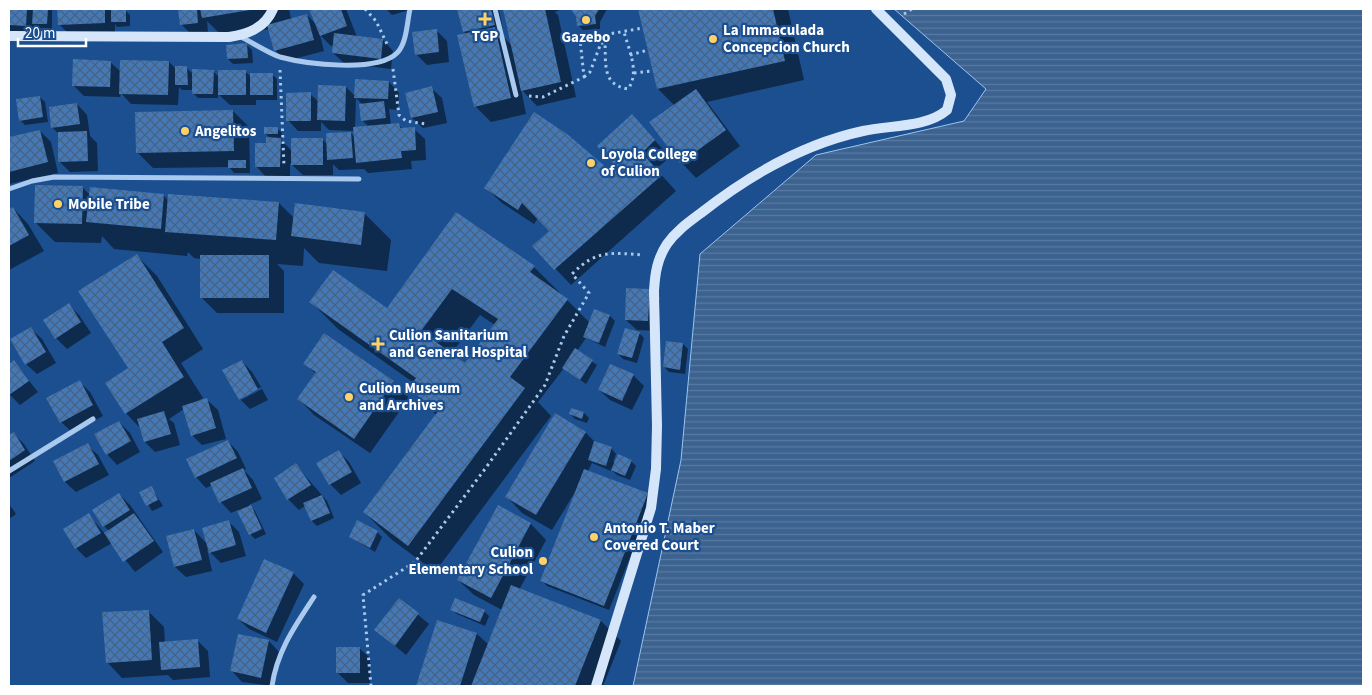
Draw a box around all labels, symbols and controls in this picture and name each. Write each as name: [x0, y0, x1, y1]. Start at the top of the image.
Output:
marker: TGP: [479, 13, 491, 25]
marker: Gazebo: [580, 14, 592, 26]
scale bar: [18, 15, 85, 47]
place label: La Immaculada Concepcion Church: [723, 20, 850, 58]
text: 20 m: [25, 23, 55, 44]
place label: TGP: [472, 26, 498, 47]
place label: Gazebo: [562, 27, 610, 48]
marker: La Immaculada Concepcion Church: [707, 33, 719, 45]
place label: Angelitos: [194, 121, 257, 142]
marker: Angelitos: [179, 125, 191, 137]
place label: Loyola College of Culion: [601, 144, 697, 182]
marker: Loyola College of Culion: [585, 157, 597, 169]
place label: Mobile Tribe: [68, 194, 150, 215]
marker: Mobile Tribe: [52, 198, 64, 210]
place label: Culion Sanitarium and General Hospital: [389, 325, 528, 363]
marker: Culion Sanitarium and General Hospital: [371, 337, 385, 351]
place label: Culion Museum and Archives: [359, 378, 460, 416]
marker: Culion Museum and Archives: [343, 391, 355, 403]
place label: Antonio T. Maber Covered Court: [603, 518, 715, 556]
marker: Antonio T. Maber Covered Court: [588, 531, 600, 543]
place label: Culion Elementary School: [408, 542, 534, 580]
marker: Culion Elementary School: [537, 555, 549, 567]

